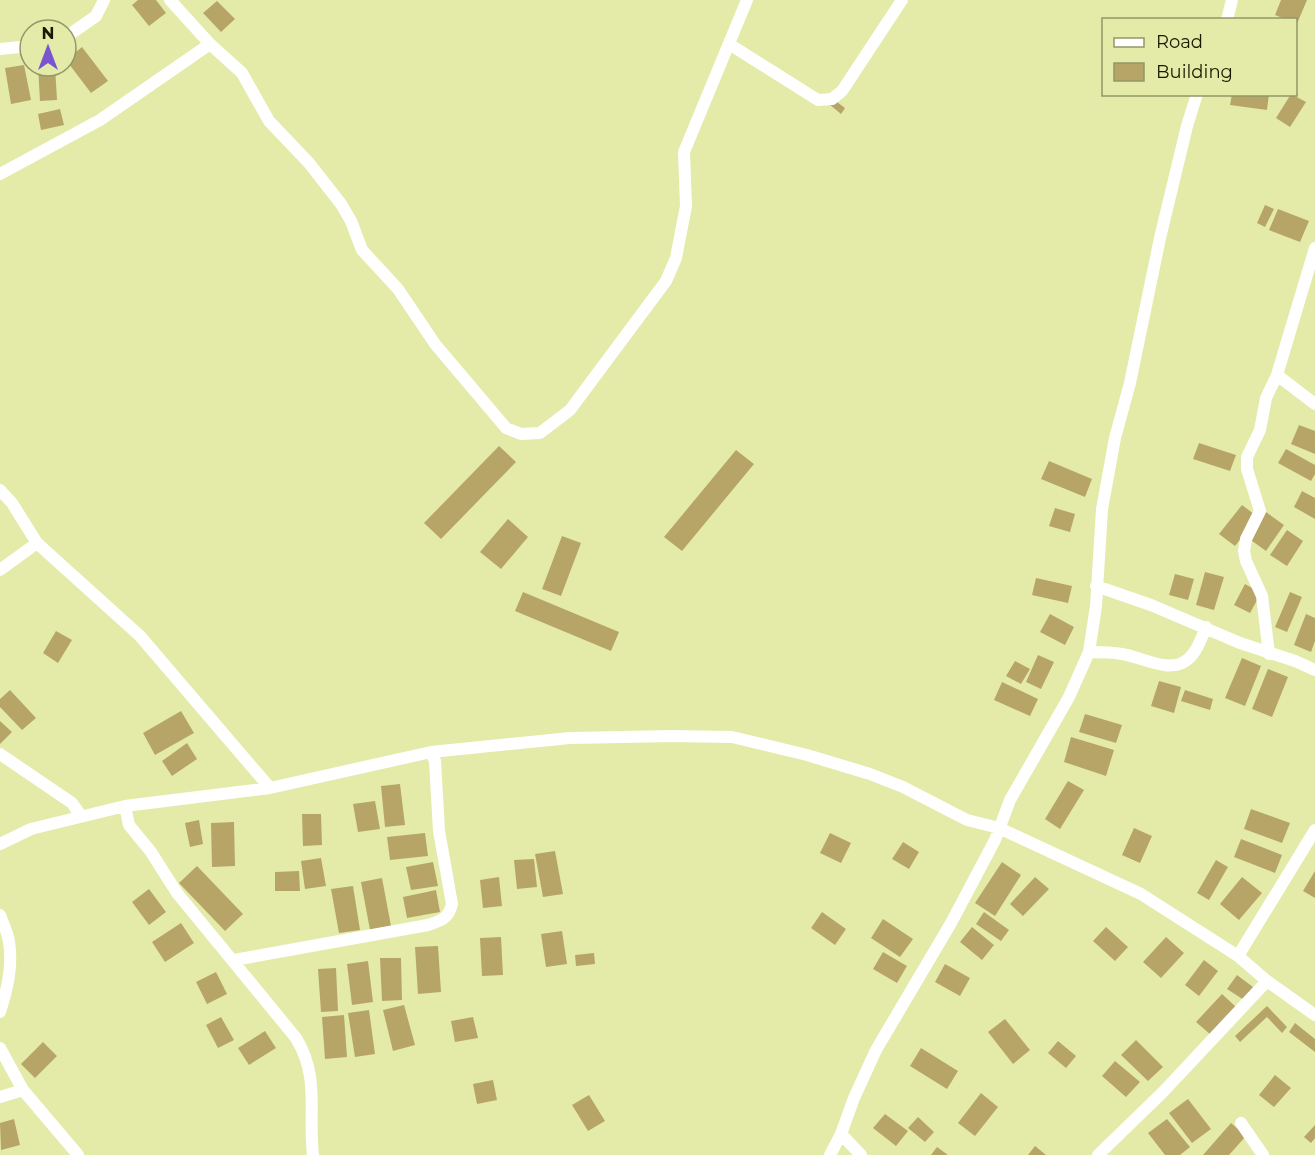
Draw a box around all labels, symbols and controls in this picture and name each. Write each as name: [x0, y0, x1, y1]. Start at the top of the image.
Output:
north arrow: [18, 18, 78, 78]
legend: [1102, 18, 1297, 96]
text: N: [42, 24, 54, 43]
text: Road: [1156, 31, 1203, 53]
text: Building: [1156, 61, 1233, 83]

